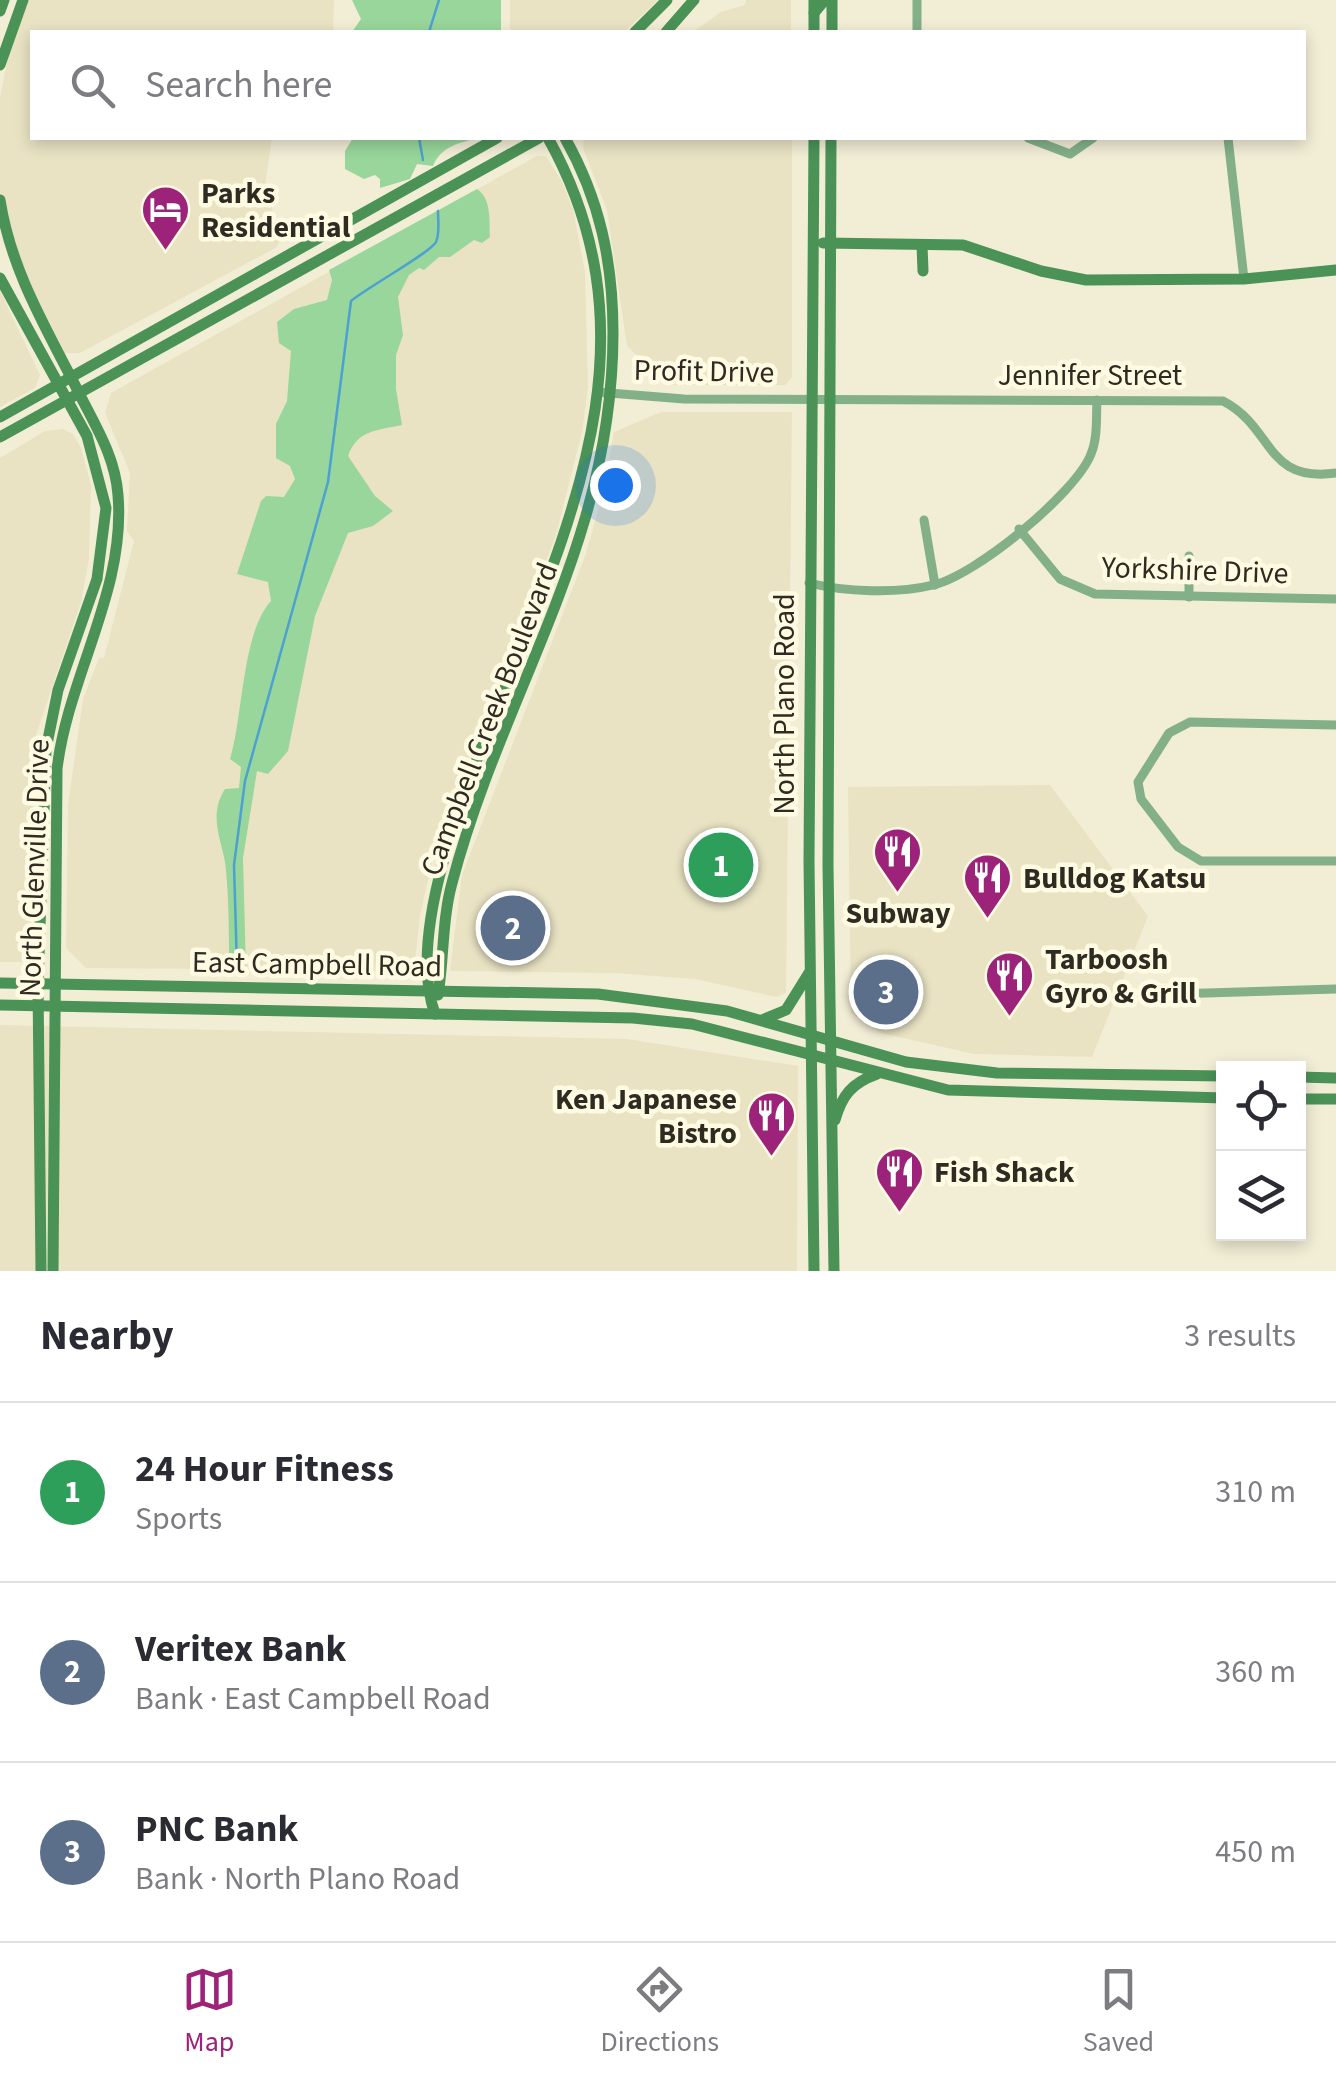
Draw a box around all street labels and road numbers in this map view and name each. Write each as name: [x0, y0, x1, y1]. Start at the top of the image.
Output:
street label: Profit Drive: [633, 349, 775, 394]
street label: Jennifer Street: [998, 354, 1182, 397]
street label: Yorkshire Drive: [1100, 546, 1289, 595]
street label: Campbell Creek Boulevard: [410, 556, 569, 882]
street label: North Plano Road: [763, 593, 806, 815]
street label: North Glenville Drive: [9, 738, 60, 998]
street label: East Campbell Road: [192, 941, 442, 988]

